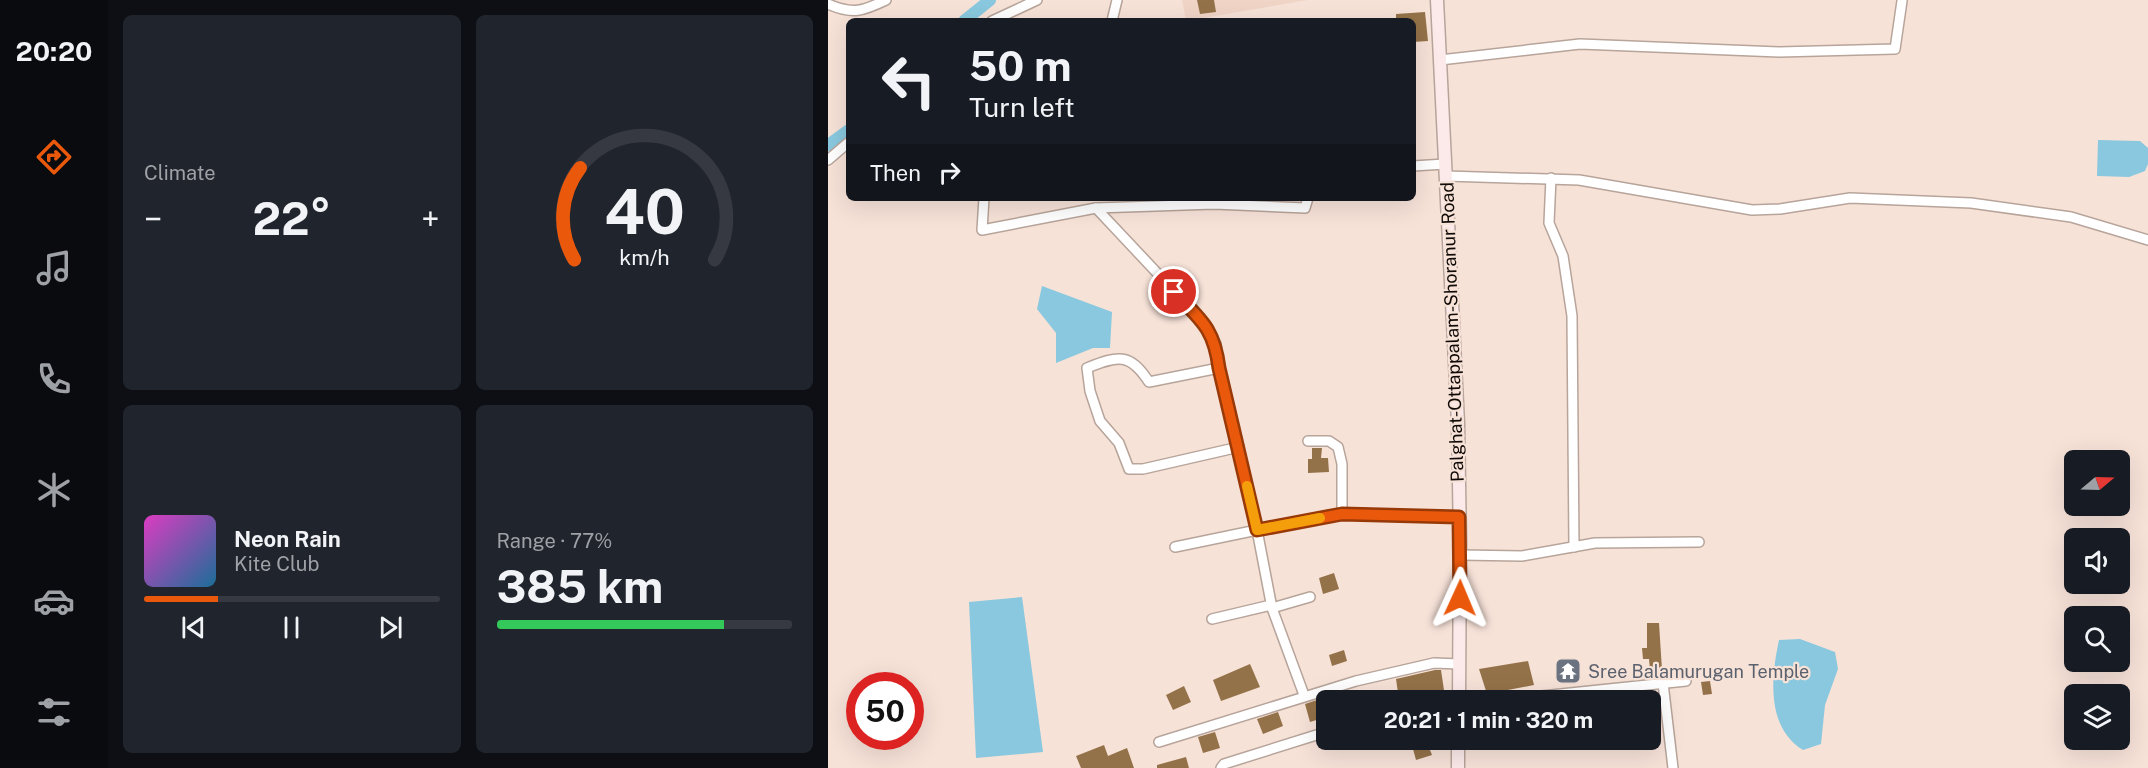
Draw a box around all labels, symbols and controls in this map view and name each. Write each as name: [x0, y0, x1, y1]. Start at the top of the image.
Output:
text: 20:20: [16, 35, 92, 67]
text: 50 m: [969, 41, 1072, 90]
icon: left: [870, 42, 948, 120]
text: Turn left: [969, 91, 1075, 123]
icon: directions: [33, 136, 75, 178]
icon: right: [933, 156, 966, 189]
text: Then: [870, 160, 921, 186]
text: Climate: [144, 161, 216, 185]
text: 40: [604, 175, 685, 248]
street label: Palghat-Ottappalam-Shoranur Road: [1436, 182, 1468, 482]
text: 22°: [253, 192, 331, 245]
text: −: [144, 200, 162, 238]
text: +: [421, 200, 439, 238]
text: km/h: [619, 245, 669, 270]
icon: music: [33, 247, 75, 289]
pin: [1148, 266, 1199, 317]
icon: arrive: [1157, 275, 1190, 308]
icon: phone: [33, 358, 75, 400]
north arrow: [2064, 450, 2130, 516]
map controls: [2064, 450, 2130, 750]
icon: climate: [33, 469, 75, 511]
text: Neon Rain: [234, 526, 341, 552]
button: sound: [2064, 528, 2130, 594]
text: Range · 77%: [497, 529, 612, 553]
text: Kite Club: [234, 552, 319, 576]
text: 385 km: [497, 560, 663, 613]
position arrow: [1428, 566, 1492, 630]
icon: car: [33, 580, 75, 622]
button: search: [2064, 606, 2130, 672]
icon: previous: [177, 611, 210, 644]
icon: pause: [275, 611, 308, 644]
icon: next: [374, 611, 407, 644]
temple icon: Sree Balamurugan Temple: [1553, 656, 1583, 686]
place label: Sree Balamurugan Temple: [1588, 661, 1809, 682]
speed limit sign: 50: [846, 672, 924, 750]
button: layers: [2064, 684, 2130, 750]
icon: filters: [33, 691, 75, 733]
text: 20:21 · 1 min · 320 m: [1384, 707, 1593, 733]

